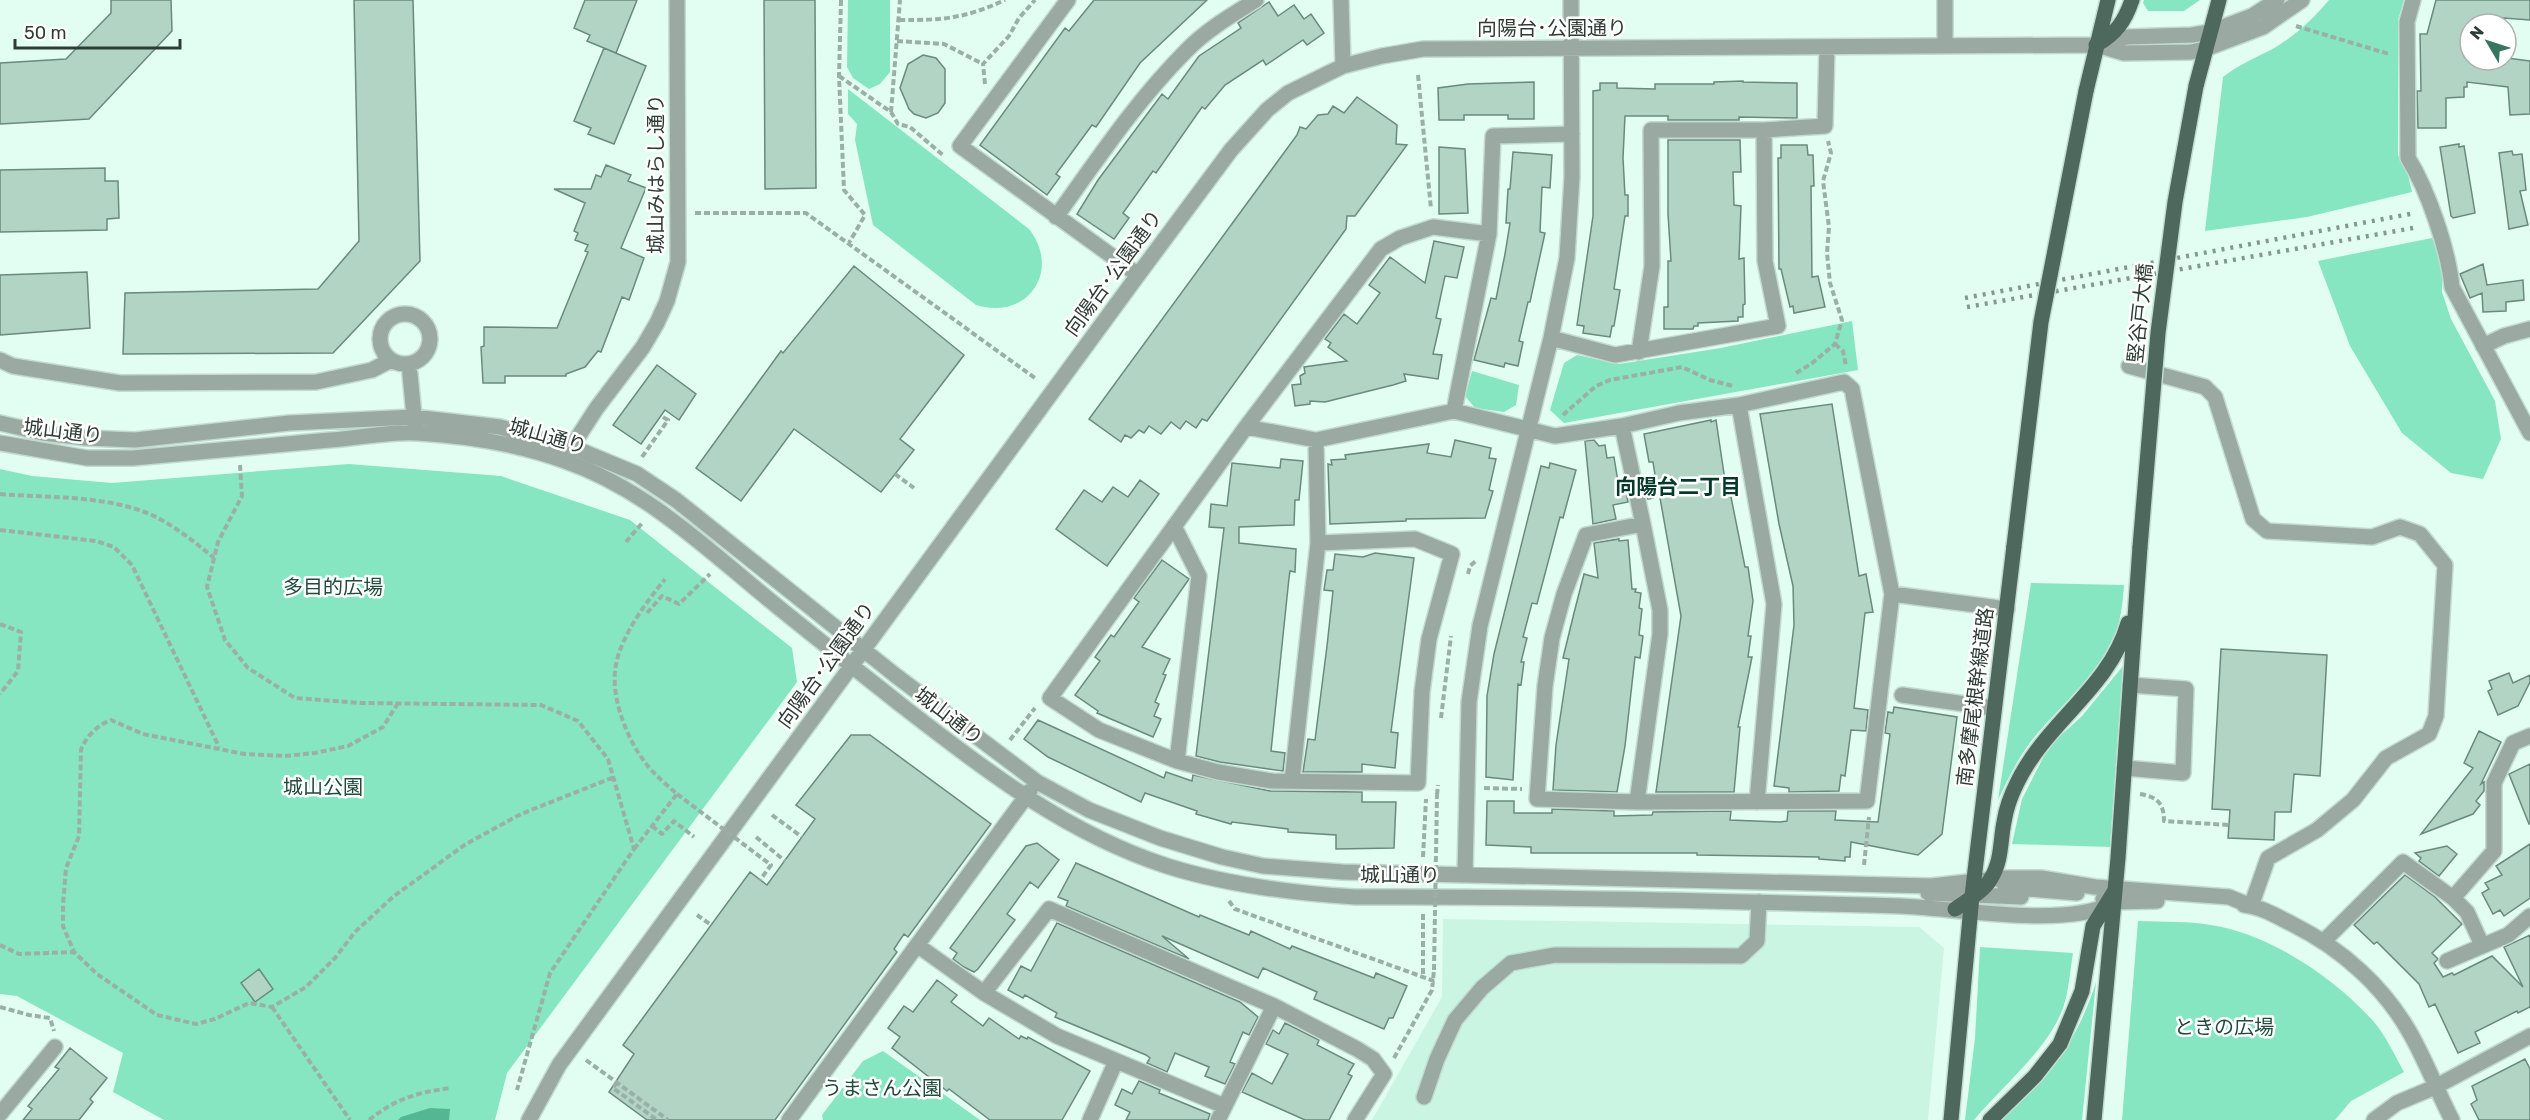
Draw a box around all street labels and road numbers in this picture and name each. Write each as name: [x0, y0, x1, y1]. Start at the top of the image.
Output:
street label: 向陽台･公園通り: [1477, 16, 1627, 40]
street label: 城山みはらし通り: [644, 94, 668, 254]
street label: 向陽台･公園通り: [1059, 205, 1167, 341]
street label: 竪谷戸大橋: [2123, 262, 2157, 364]
street label: 城山通り: [506, 413, 590, 459]
street label: 城山通り: [22, 414, 104, 448]
street label: 向陽台･公園通り: [772, 597, 880, 733]
street label: 南多摩尾根幹線道路: [1952, 606, 1998, 788]
street label: 城山通り: [910, 682, 988, 750]
street label: 城山通り: [1360, 863, 1440, 887]

